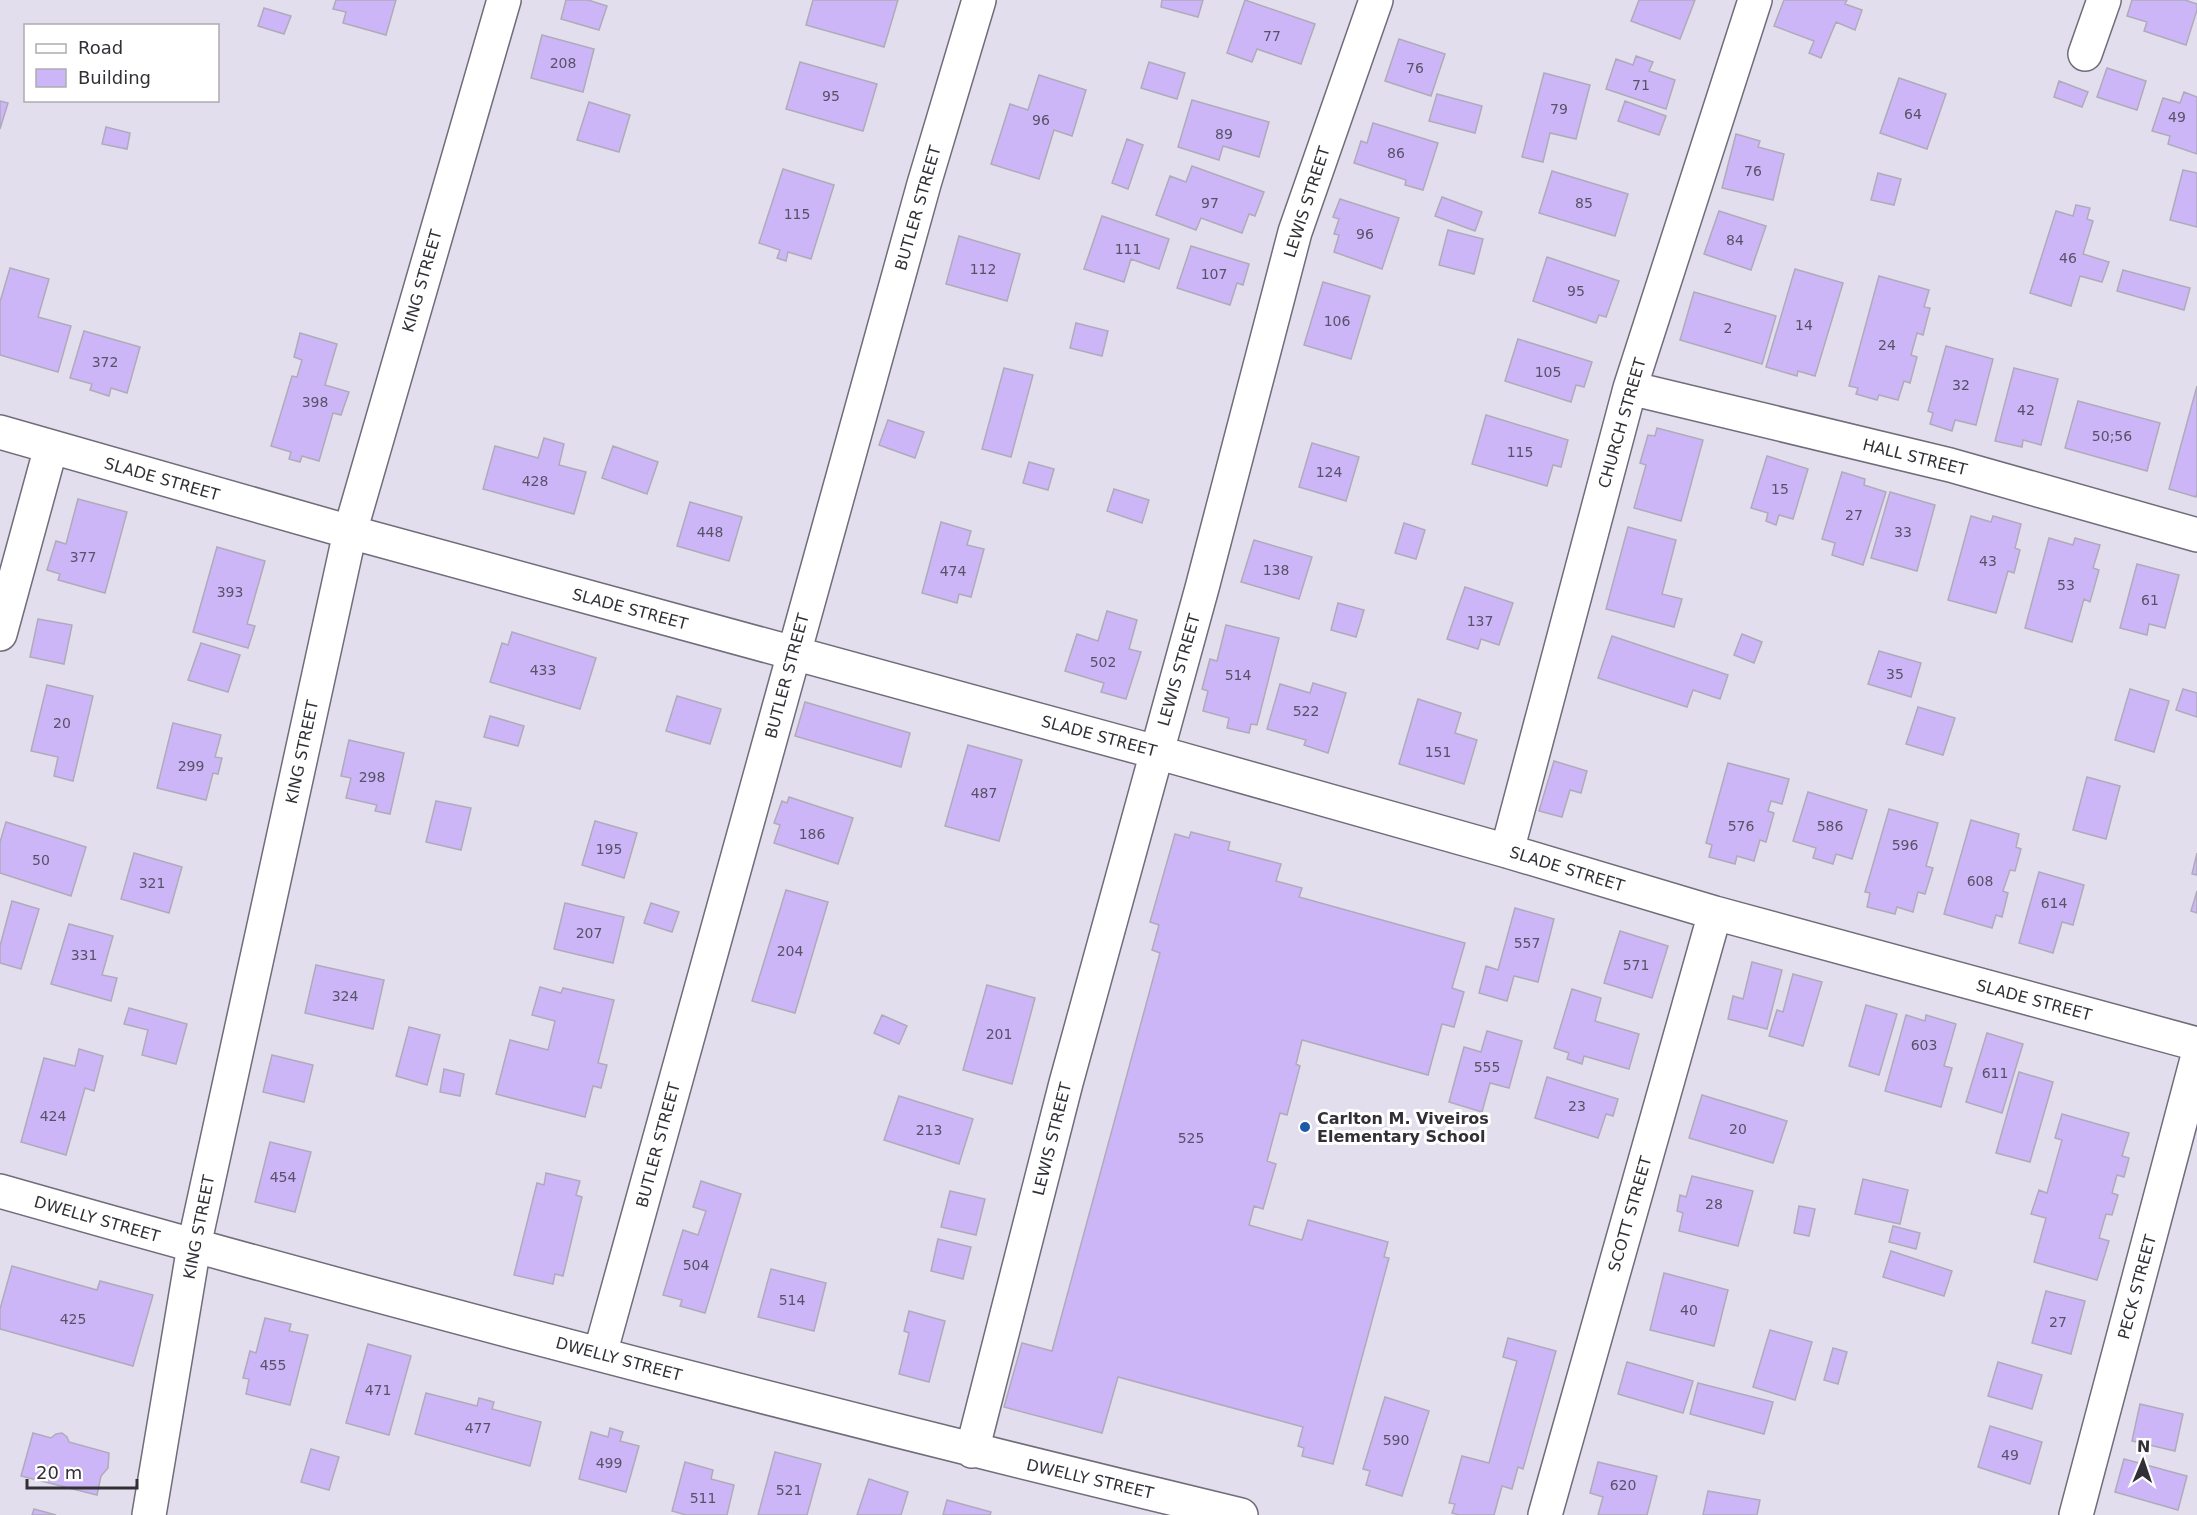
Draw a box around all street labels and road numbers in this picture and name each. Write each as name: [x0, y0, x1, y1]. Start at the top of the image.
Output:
street label: BUTLER STREET: [891, 143, 945, 272]
street label: LEWIS STREET: [1280, 144, 1334, 260]
street label: KING STREET: [398, 227, 446, 334]
street label: CHURCH STREET: [1594, 355, 1650, 490]
street label: HALL STREET: [1861, 435, 1969, 479]
street label: SLADE STREET: [102, 453, 222, 505]
street label: SLADE STREET: [570, 584, 690, 634]
street label: BUTLER STREET: [761, 611, 813, 741]
street label: LEWIS STREET: [1154, 611, 1204, 728]
street label: KING STREET: [282, 698, 322, 806]
street label: SLADE STREET: [1039, 711, 1159, 761]
street label: SLADE STREET: [1507, 843, 1627, 896]
street label: SLADE STREET: [1974, 975, 2094, 1025]
street label: BUTLER STREET: [632, 1080, 684, 1210]
street label: LEWIS STREET: [1029, 1080, 1075, 1197]
street label: SCOTT STREET: [1604, 1154, 1656, 1274]
street label: KING STREET: [180, 1173, 218, 1281]
street label: DWELLY STREET: [32, 1192, 162, 1246]
street label: PECK STREET: [2114, 1232, 2160, 1341]
street label: DWELLY STREET: [554, 1333, 684, 1385]
street label: DWELLY STREET: [1025, 1455, 1156, 1503]

